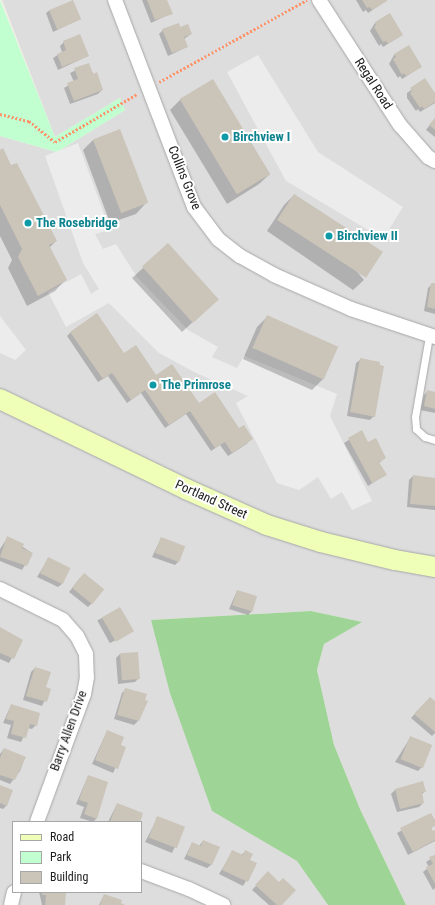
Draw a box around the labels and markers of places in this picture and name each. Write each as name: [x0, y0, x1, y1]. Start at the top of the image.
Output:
place label: Birchview I: [233, 129, 290, 145]
marker: Birchview I: [220, 132, 230, 142]
place label: The Rosebridge: [36, 215, 118, 231]
marker: The Rosebridge: [23, 218, 33, 228]
place label: Birchview II: [337, 228, 398, 244]
marker: Birchview II: [324, 231, 334, 241]
place label: The Primrose: [161, 377, 231, 393]
marker: The Primrose: [148, 380, 158, 390]

